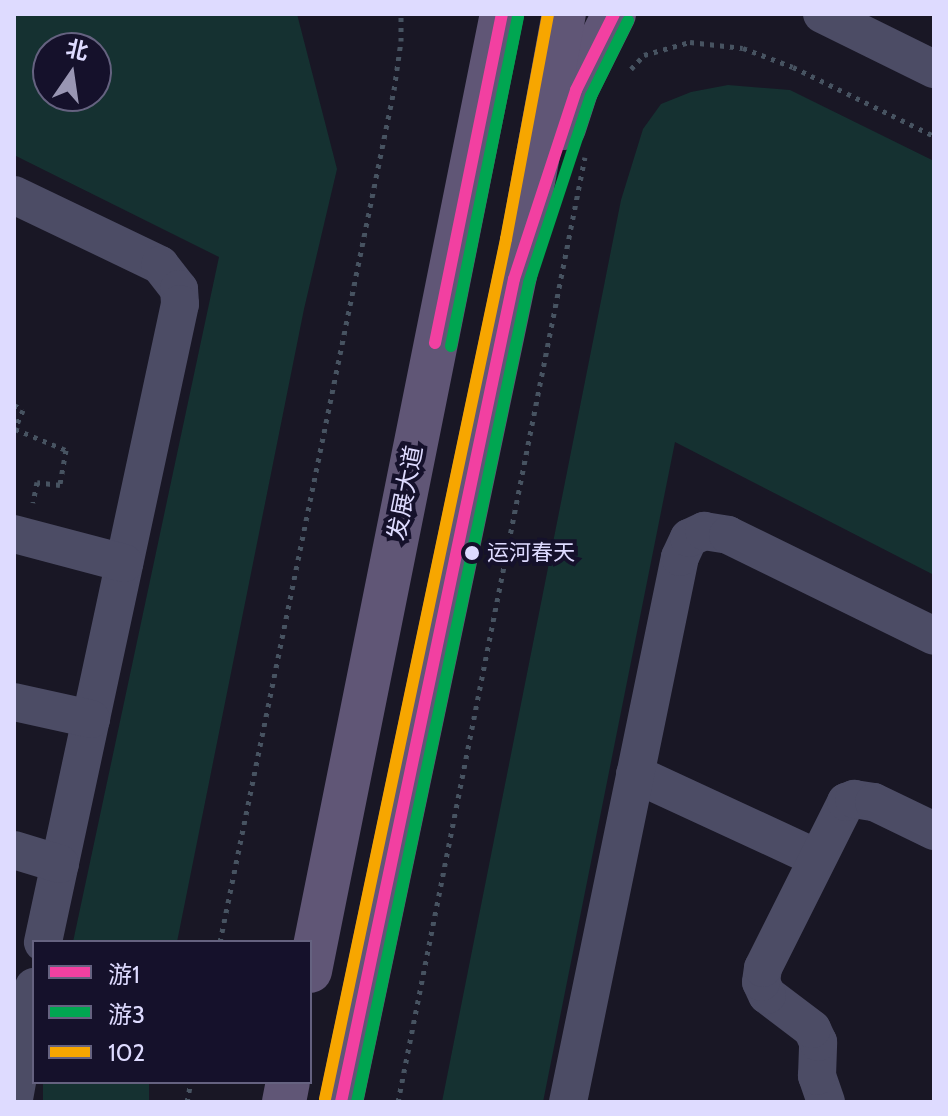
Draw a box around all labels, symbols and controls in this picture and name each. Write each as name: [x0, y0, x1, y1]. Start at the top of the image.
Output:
north arrow: [32, 32, 112, 112]
text: 北: [63, 34, 91, 66]
street label: 发展大道: [382, 443, 428, 543]
place label: 运河春天: [487, 540, 575, 566]
marker: 运河春天: [464, 545, 480, 561]
legend: [32, 940, 312, 1084]
text: 游1: [108, 960, 140, 989]
text: 游3: [108, 1000, 145, 1029]
text: 102: [108, 1038, 145, 1067]

